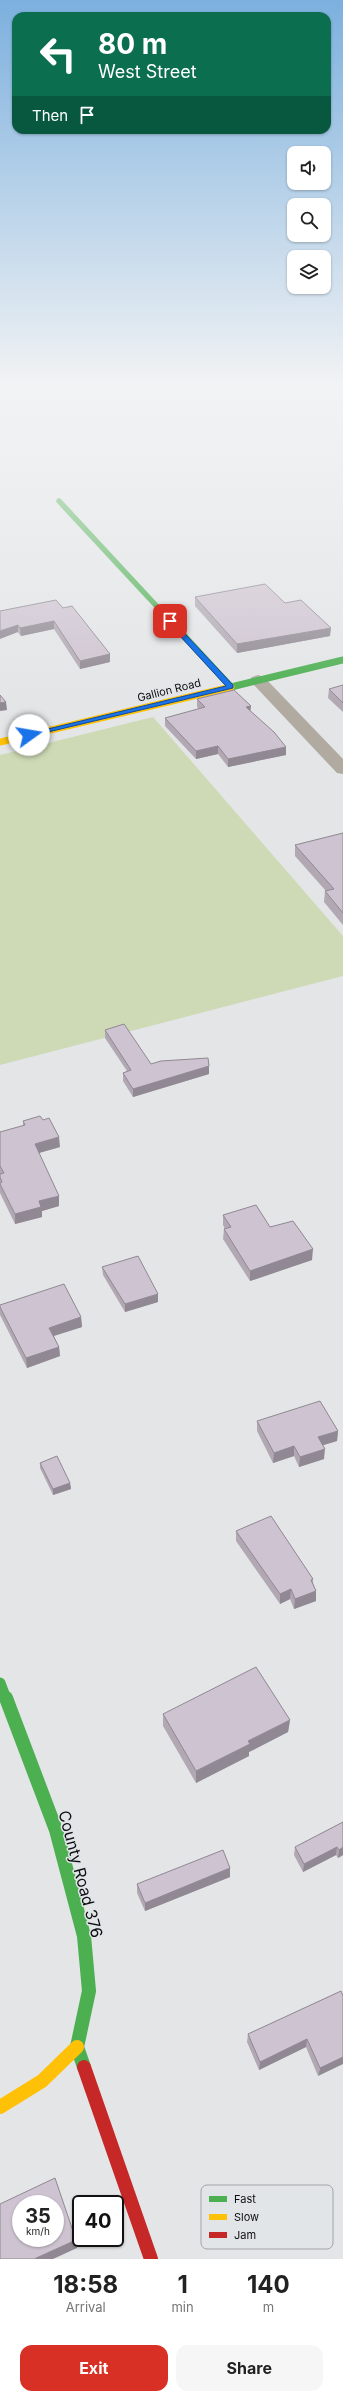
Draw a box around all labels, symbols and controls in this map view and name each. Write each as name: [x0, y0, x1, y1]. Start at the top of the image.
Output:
text: 80 m: [98, 27, 167, 61]
icon: left: [32, 28, 84, 80]
text: West Street: [98, 61, 197, 82]
icon: arrive: [76, 104, 98, 126]
text: Then: [32, 106, 68, 125]
map controls: [287, 146, 331, 294]
button: sound: [287, 146, 331, 190]
button: search: [287, 198, 331, 242]
button: layers: [287, 250, 331, 294]
pin: [153, 604, 187, 638]
icon: arrive: [159, 610, 181, 632]
street label: Gallion Road: [136, 675, 202, 705]
position arrow: [8, 714, 50, 756]
street label: County Road 376: [54, 1808, 108, 1940]
legend: [201, 2185, 333, 2249]
text: Fast: [234, 2192, 256, 2206]
speed limit sign: 40: [72, 2195, 124, 2247]
text: 35: [25, 2204, 51, 2228]
text: Slow: [234, 2210, 259, 2224]
text: km/h: [26, 2225, 50, 2237]
text: Jam: [234, 2228, 256, 2242]
text: 18:58: [53, 2270, 118, 2299]
text: 1: [177, 2270, 188, 2299]
text: 140: [247, 2270, 290, 2299]
text: Arrival: [66, 2299, 106, 2315]
text: min: [171, 2299, 194, 2315]
text: m: [263, 2299, 274, 2315]
button: Exit: [20, 2345, 168, 2391]
button: Share: [176, 2345, 323, 2391]

